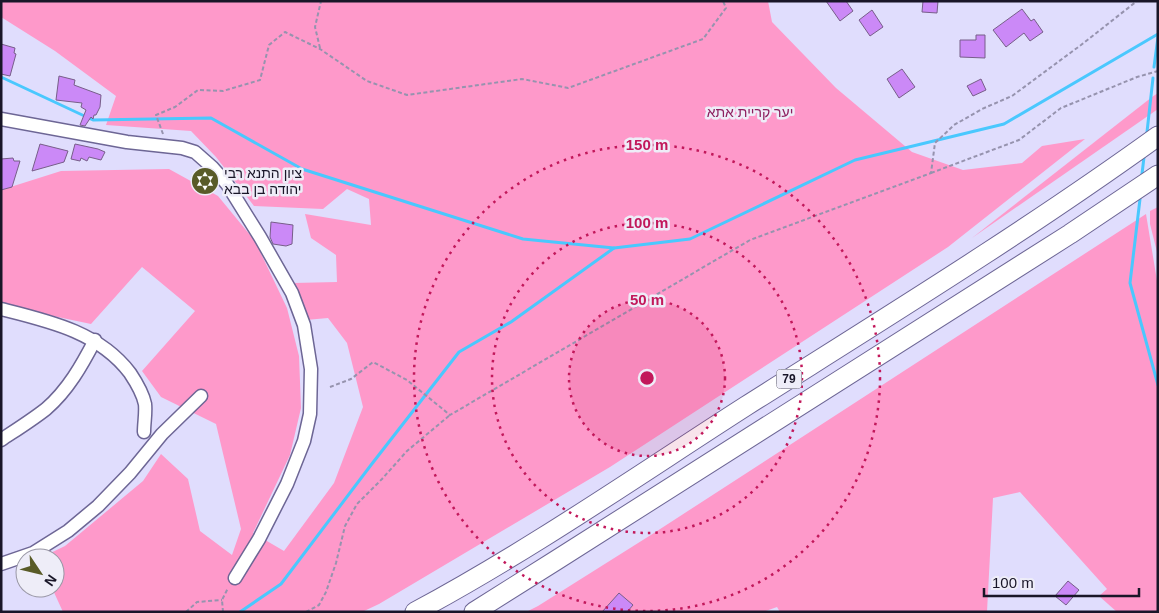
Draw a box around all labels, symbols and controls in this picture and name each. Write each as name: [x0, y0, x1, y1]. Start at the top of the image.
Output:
park label: יער קריית אתא: [707, 104, 793, 120]
text: 150 m: [626, 136, 668, 153]
place label: ציון התנא רבי יהודה בן בבא: [224, 165, 303, 197]
synagogue icon: ציון התנא רבי יהודה בן בבא: [190, 166, 220, 196]
text: 100 m: [626, 214, 668, 231]
text: 50 m: [630, 291, 664, 308]
centre of rings: [638, 369, 656, 387]
road number: 79: [776, 369, 802, 388]
north arrow: [15, 548, 65, 598]
scale bar: [984, 566, 1139, 598]
text: N: [41, 572, 60, 589]
text: 100 m: [992, 574, 1034, 591]

